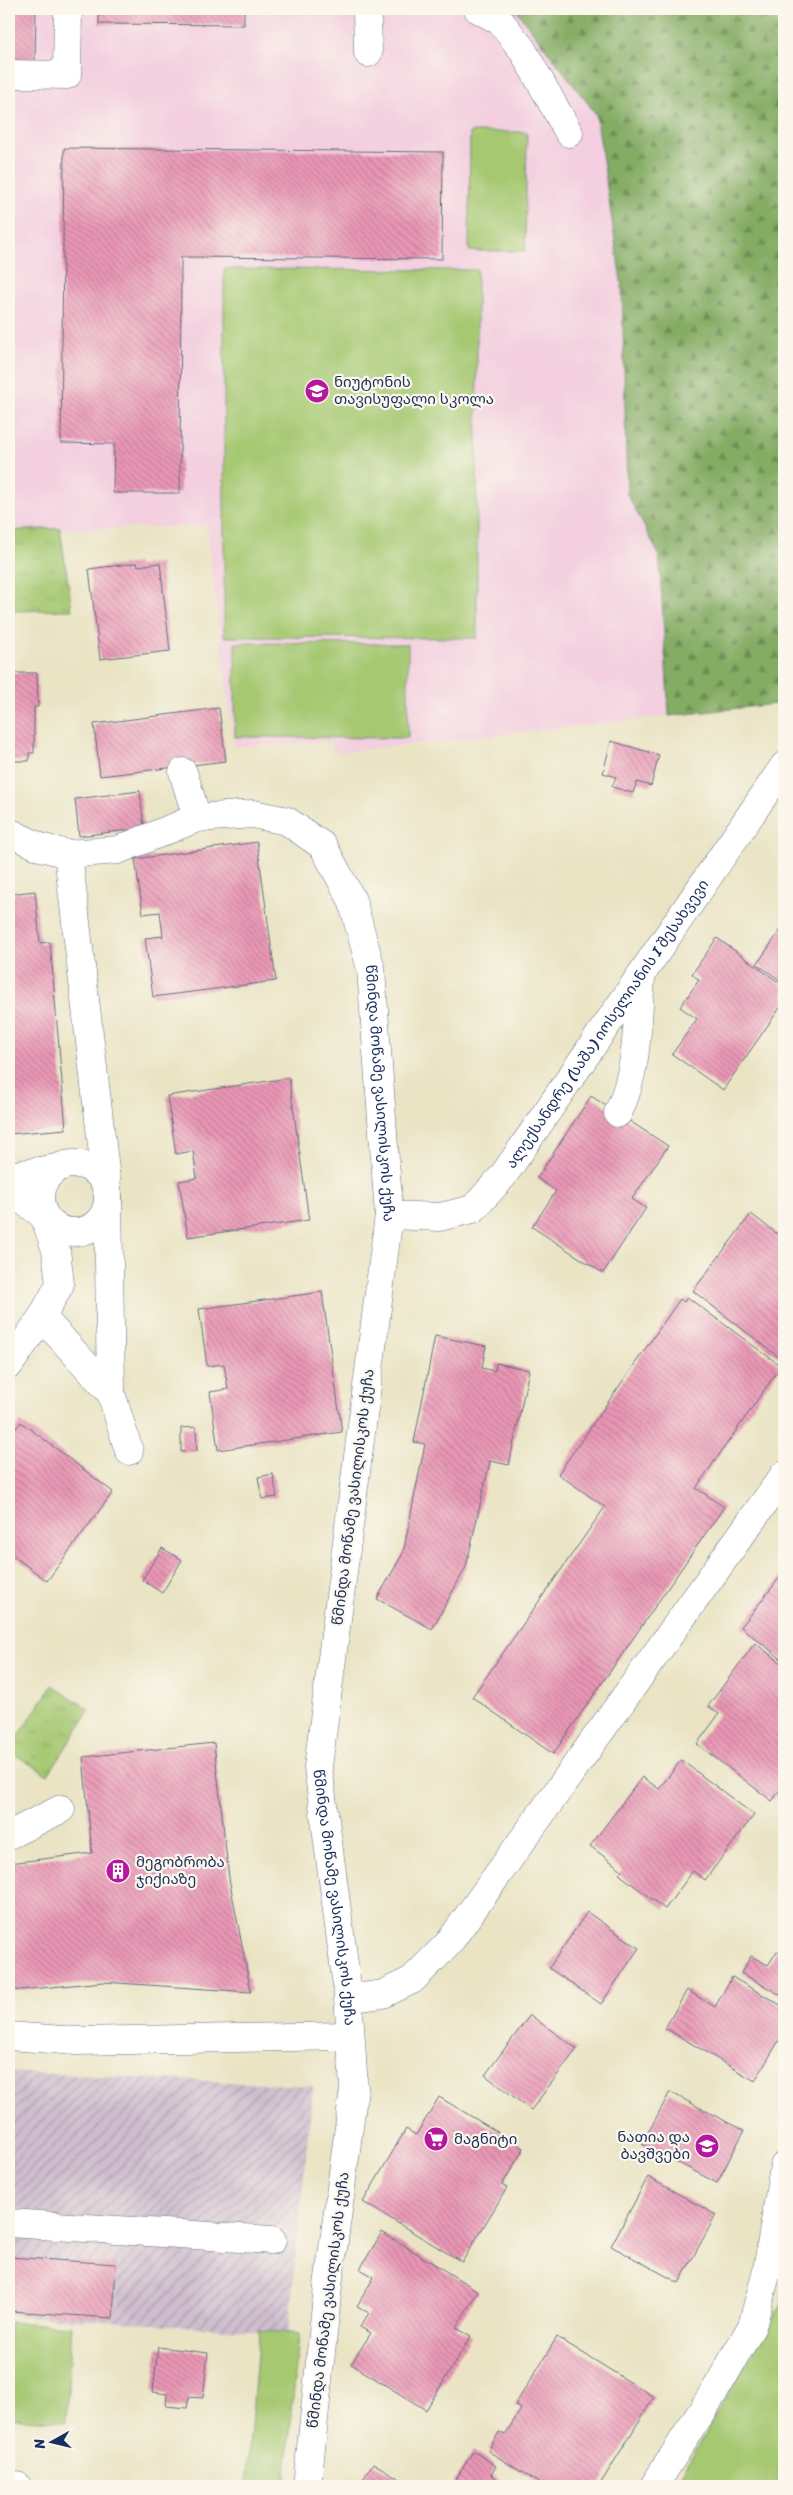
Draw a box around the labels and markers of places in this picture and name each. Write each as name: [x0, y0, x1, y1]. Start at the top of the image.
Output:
place label: ნიუტონის თავისუფალი სკოლა: [334, 369, 494, 412]
school or university icon: ნიუტონის თავისუფალი სკოლა: [304, 378, 330, 404]
place label: მეგობრობა ჯიქიაზე: [136, 1849, 225, 1892]
building icon: მეგობრობა ჯიქიაზე: [105, 1858, 131, 1884]
place label: ნათია და ბავშვები: [617, 2124, 690, 2167]
supermarket icon: მაგნიტი: [423, 2126, 449, 2152]
place label: მაგნიტი: [454, 2126, 517, 2152]
school or university icon: ნათია და ბავშვები: [694, 2133, 720, 2159]

